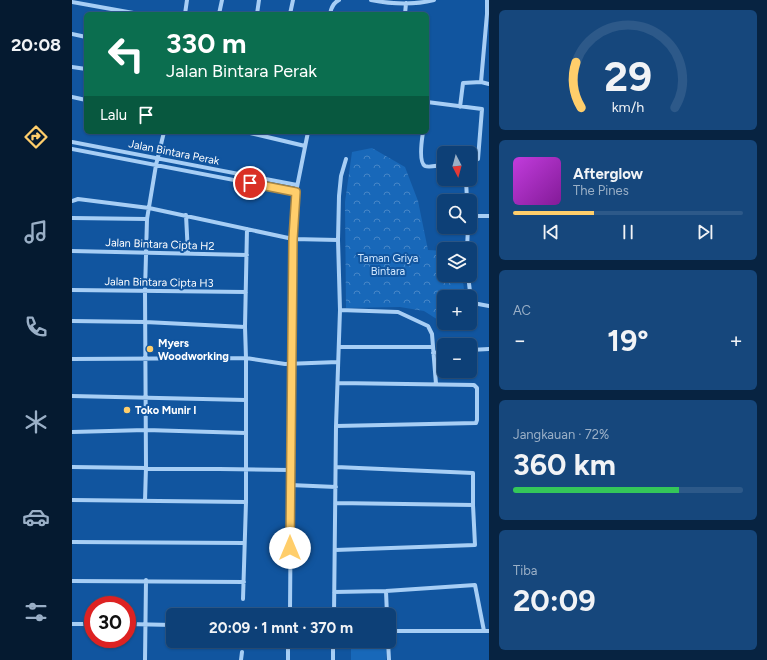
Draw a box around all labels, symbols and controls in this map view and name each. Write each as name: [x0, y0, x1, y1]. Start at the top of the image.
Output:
text: 330 m: [166, 26, 246, 60]
icon: left: [100, 28, 152, 80]
text: 20:08: [11, 34, 61, 56]
text: 29: [604, 51, 652, 101]
text: Jalan Bintara Perak: [166, 60, 317, 82]
text: km/h: [612, 98, 644, 116]
icon: arrive: [135, 104, 157, 126]
text: Lalu: [100, 106, 127, 124]
icon: directions: [22, 123, 50, 151]
street label: Jalan Bintara Perak: [127, 137, 221, 168]
north arrow: [437, 146, 477, 186]
map controls: [437, 146, 477, 378]
text: Afterglow: [573, 165, 643, 183]
pin: [233, 166, 267, 200]
icon: arrive: [239, 172, 261, 194]
text: The Pines: [573, 183, 629, 198]
button: search: [437, 194, 477, 234]
icon: music: [22, 218, 50, 246]
icon: previous: [540, 221, 562, 243]
icon: pause: [617, 221, 639, 243]
icon: next: [694, 221, 716, 243]
street label: Jalan Bintara Cipta H2: [105, 236, 215, 253]
button: layers: [437, 242, 477, 282]
park label: Taman Griya Bintara: [358, 252, 418, 278]
street label: Jalan Bintara Cipta H3: [104, 275, 214, 290]
button: +: [437, 290, 477, 330]
text: AC: [513, 303, 531, 318]
icon: phone: [22, 313, 50, 341]
text: 19°: [607, 322, 649, 359]
text: −: [513, 327, 527, 354]
text: +: [729, 327, 743, 354]
place label: Myers Woodworking: [158, 337, 229, 363]
button: −: [437, 338, 477, 378]
marker: Myers Woodworking: [145, 344, 155, 354]
place label: Toko Munir I: [135, 404, 197, 417]
marker: Toko Munir I: [122, 405, 132, 415]
icon: climate: [22, 408, 50, 436]
text: Jangkauan · 72%: [513, 427, 609, 442]
text: 360 km: [513, 446, 616, 483]
icon: car: [22, 503, 50, 531]
position arrow: [269, 527, 311, 569]
text: Tiba: [513, 563, 537, 578]
text: 20:09: [513, 582, 596, 619]
speed limit sign: 30: [84, 596, 136, 648]
icon: filters: [22, 598, 50, 626]
text: 20:09 · 1 mnt · 370 m: [209, 619, 353, 637]

